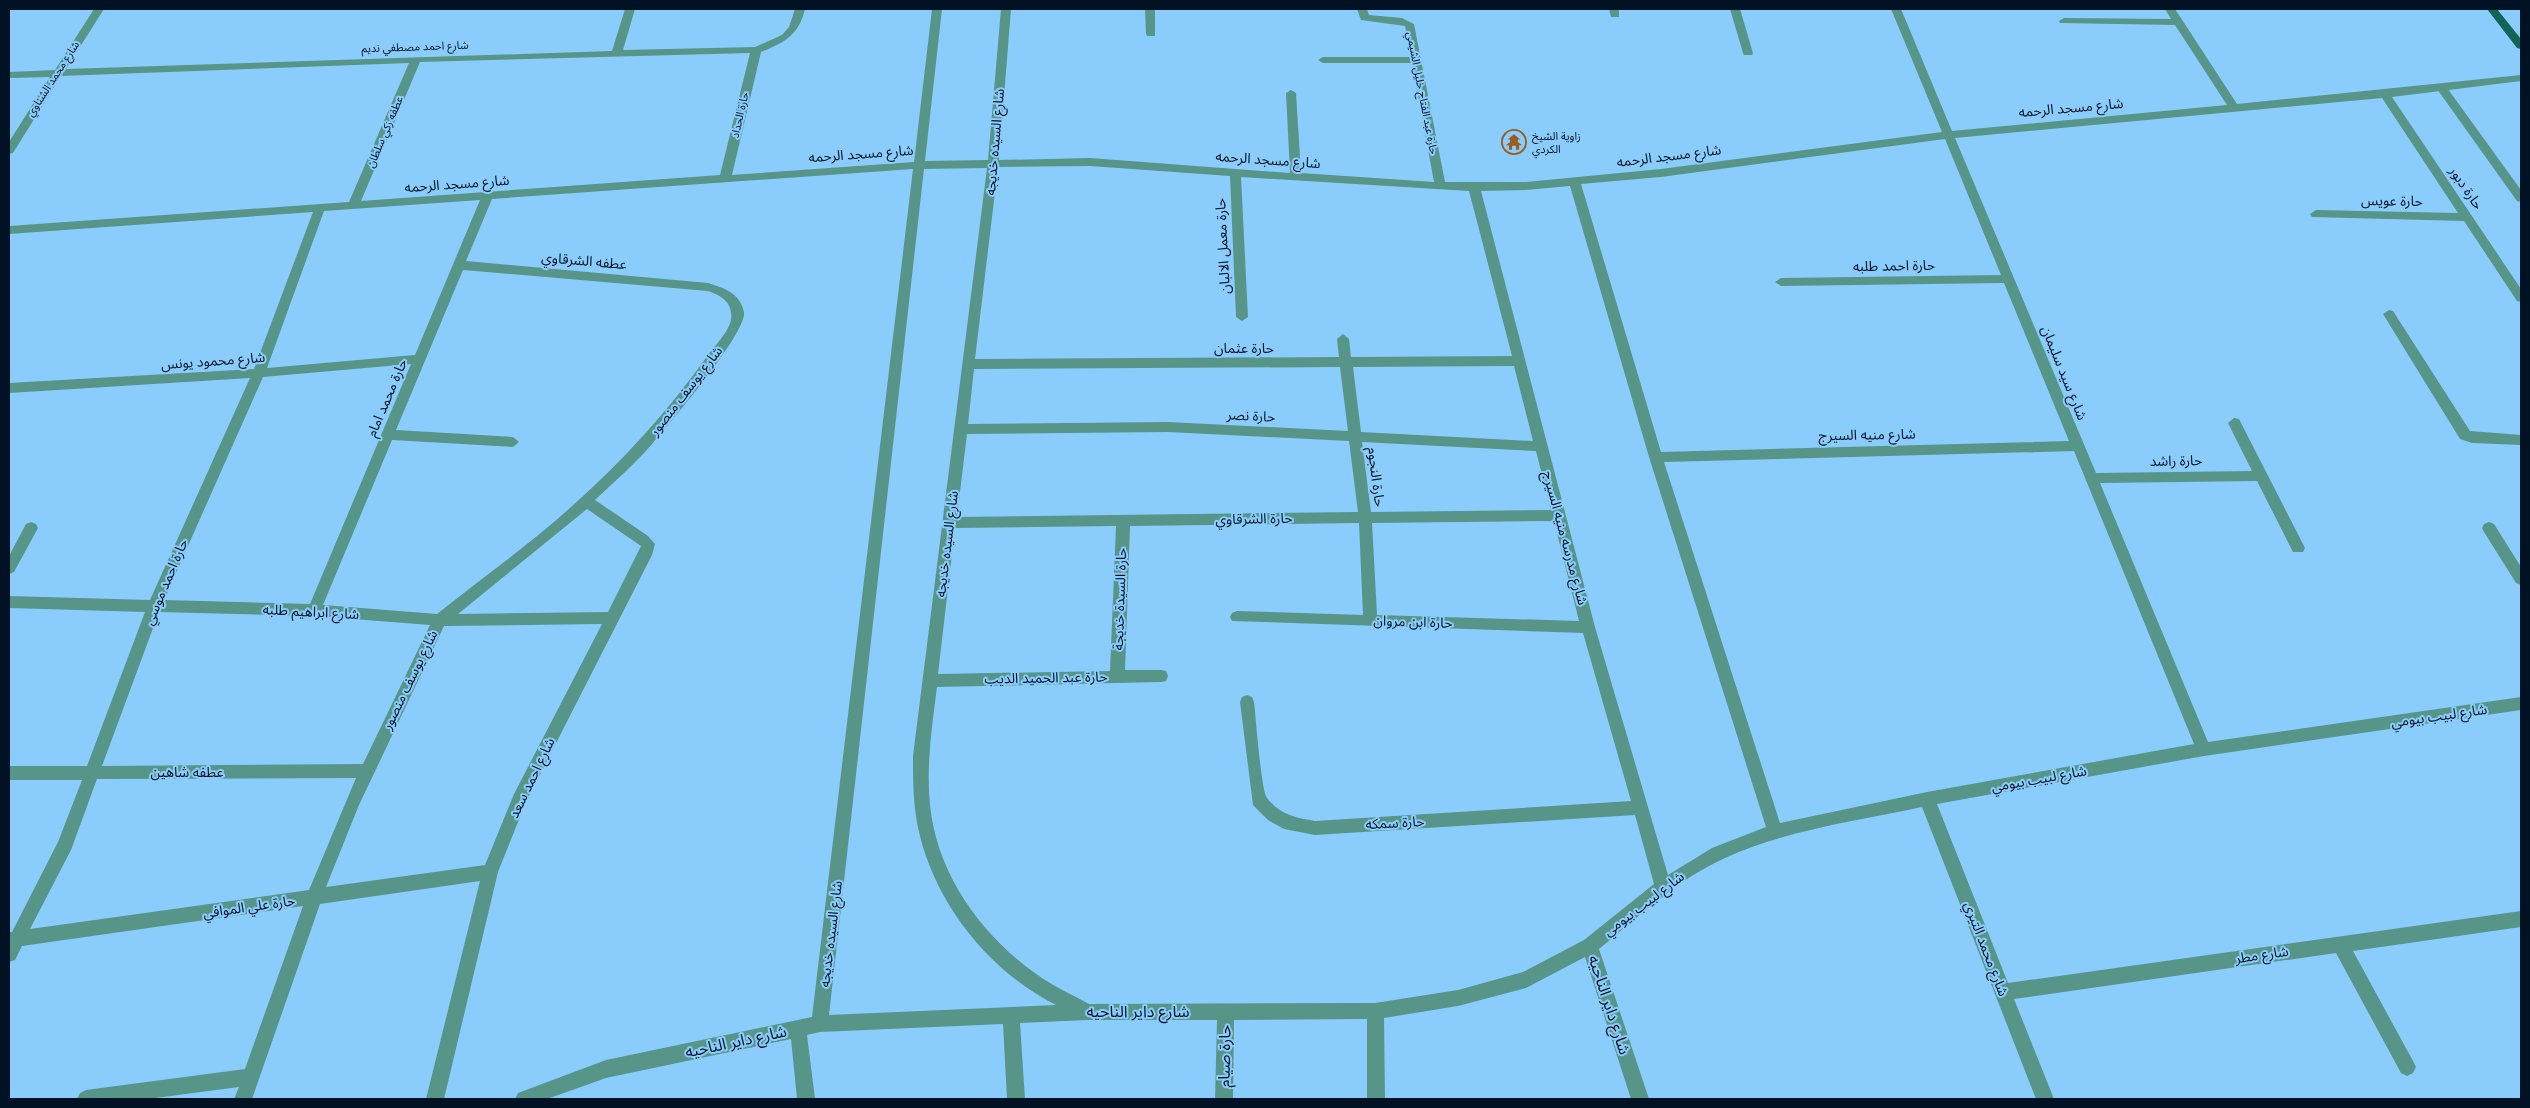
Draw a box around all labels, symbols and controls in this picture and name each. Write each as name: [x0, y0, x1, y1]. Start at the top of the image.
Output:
street label: حارة عبد الفتاح خليل الشيمي: [1401, 30, 1441, 156]
street label: شارع محمد الشناوي: [23, 38, 85, 120]
street label: شارع احمد مصطفي نديم: [361, 38, 469, 58]
street label: شارع السيده خديجه: [981, 88, 1010, 196]
street label: حارة الحداد: [727, 90, 753, 139]
street label: عطفه زكي سلطان: [363, 93, 408, 171]
street label: شارع مسجد الرحمه: [2018, 94, 2124, 123]
temple icon: زاوية الشيخ الكردي: [1501, 129, 1527, 155]
place label: زاوية الشيخ الكردي: [1532, 129, 1581, 158]
street label: شارع مسجد الرحمه: [1616, 140, 1723, 173]
street label: شارع مسجد الرحمه: [808, 141, 914, 168]
street label: شارع مسجد الرحمه: [1215, 147, 1321, 174]
street label: حارة دبور: [2444, 162, 2487, 213]
street label: شارع مسجد الرحمه: [404, 171, 510, 198]
street label: حارة عويس: [2361, 191, 2423, 211]
street label: حارة معمل الالبان: [1211, 197, 1235, 295]
street label: عطفه الشرقاوي: [540, 248, 627, 275]
street label: حارة احمد طلبه: [1853, 256, 1935, 276]
street label: شارع سيد سليمان: [2035, 323, 2092, 423]
street label: حارة عثمان: [1214, 339, 1274, 358]
street label: شارع يوسف منصور: [644, 342, 728, 441]
street label: شارع محمود يونس: [160, 348, 266, 375]
street label: حارة محمد امام: [362, 356, 413, 440]
street label: حارة نصر: [1225, 405, 1276, 427]
street label: شارع منيه السيرج: [1818, 425, 1916, 446]
street label: حارة النجوم: [1362, 446, 1389, 508]
street label: حارة راشد: [2149, 451, 2203, 471]
street label: شارع مدرسه منيه السيرج: [1537, 469, 1592, 607]
street label: شارع السيده خديجه: [931, 490, 964, 599]
street label: حارة الشرقاوي: [1215, 509, 1293, 530]
street label: حارة احمد موسي: [139, 536, 194, 629]
street label: حارة السيدة خديجة: [1109, 547, 1131, 651]
street label: شارع ابراهيم طلبه: [262, 600, 360, 625]
street label: حارة ابن مروان: [1373, 611, 1453, 633]
street label: شارع يوسف منصور: [377, 627, 443, 734]
street label: حارة عبد الحميد الديب: [984, 667, 1108, 689]
street label: شارع لبيب بيومي: [2390, 700, 2488, 733]
street label: شارع احمد سعد: [504, 735, 561, 822]
street label: شارع لبيب بيومي: [1990, 761, 2089, 798]
street label: عطفه شاهين: [151, 763, 223, 782]
street label: حارة سمكه: [1365, 812, 1425, 834]
street label: شارع لبيب بيومي: [1600, 867, 1689, 942]
street label: شارع السيده خديجه: [815, 880, 848, 989]
street label: حارة علي الموافي: [202, 891, 296, 924]
street label: شارع محمد التيري: [1958, 899, 2013, 1000]
street label: شارع مطر: [2233, 942, 2290, 969]
street label: شارع داير الناحيه: [1582, 953, 1635, 1058]
street label: شارع داير الناحيه: [1086, 1001, 1190, 1024]
street label: شارع داير الناحيه: [683, 1021, 789, 1064]
street label: حارة صيام: [1213, 1024, 1238, 1088]

